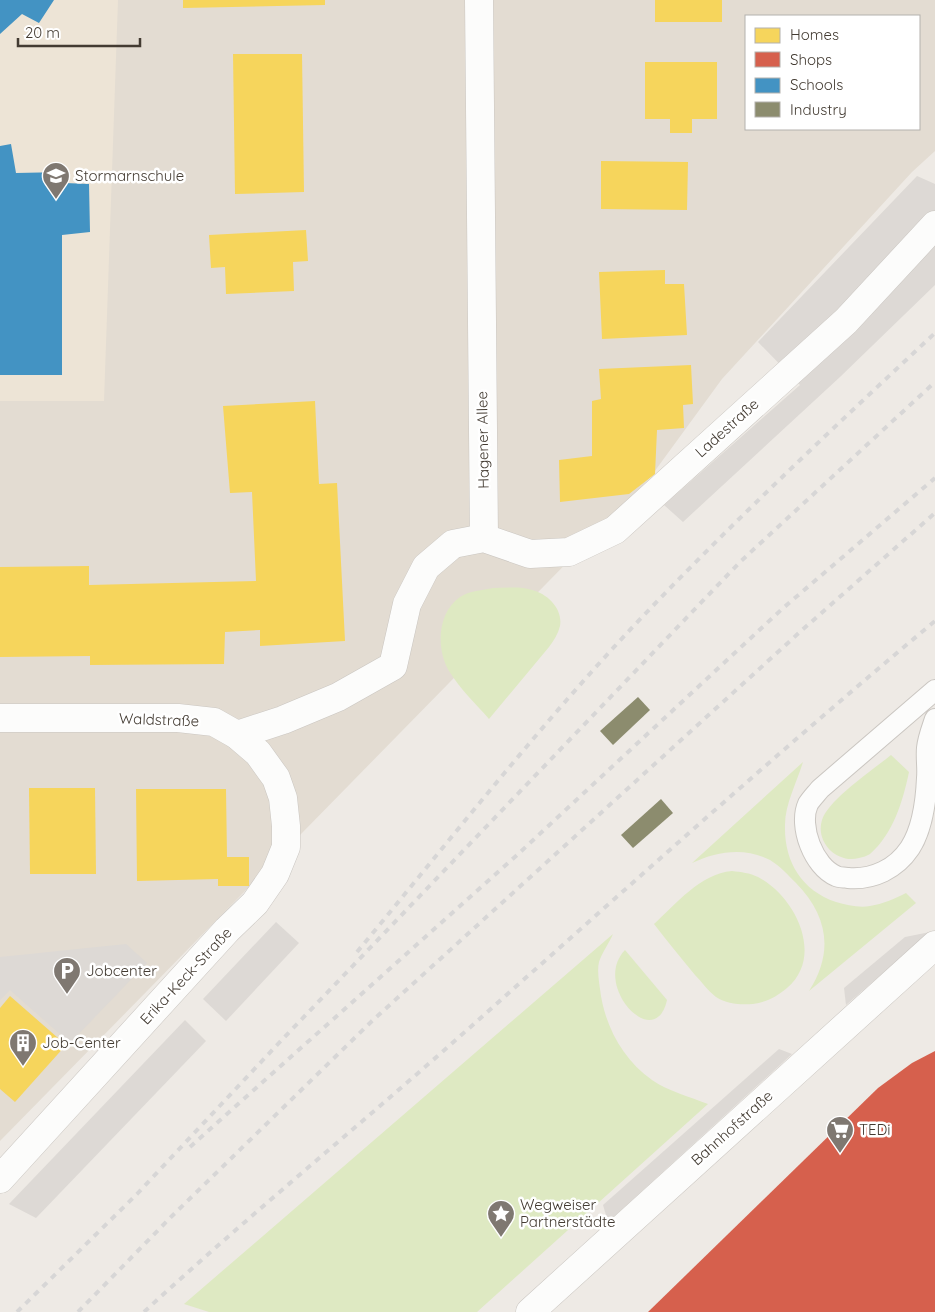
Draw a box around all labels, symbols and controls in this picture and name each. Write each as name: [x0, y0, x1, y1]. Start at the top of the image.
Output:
scale bar: [18, 15, 140, 47]
legend: [745, 15, 920, 130]
text: 20 m: [25, 23, 60, 42]
text: Homes: [790, 25, 839, 44]
text: Shops: [790, 50, 832, 69]
text: Schools: [790, 75, 843, 94]
text: Industry: [790, 100, 847, 119]
school or university icon: Stormarnschule: [41, 161, 71, 200]
place label: Stormarnschule: [75, 166, 184, 185]
street label: Hagener Allee: [472, 391, 493, 489]
street label: Ladestraße: [691, 394, 762, 461]
street label: Waldstraße: [119, 709, 199, 730]
street label: Erika-Keck-Straße: [136, 923, 236, 1028]
parking icon: Jobcenter: [52, 956, 82, 995]
place label: Jobcenter: [86, 961, 157, 980]
building icon: Job-Center: [8, 1028, 38, 1067]
place label: Job-Center: [42, 1033, 121, 1052]
street label: Bahnhofstraße: [687, 1086, 776, 1169]
supermarket icon: TEDi: [825, 1115, 855, 1154]
place label: TEDi: [859, 1120, 891, 1139]
place label: Wegweiser Partnerstädte: [520, 1195, 616, 1231]
place icon: Wegweiser Partnerstädte: [486, 1199, 516, 1238]

